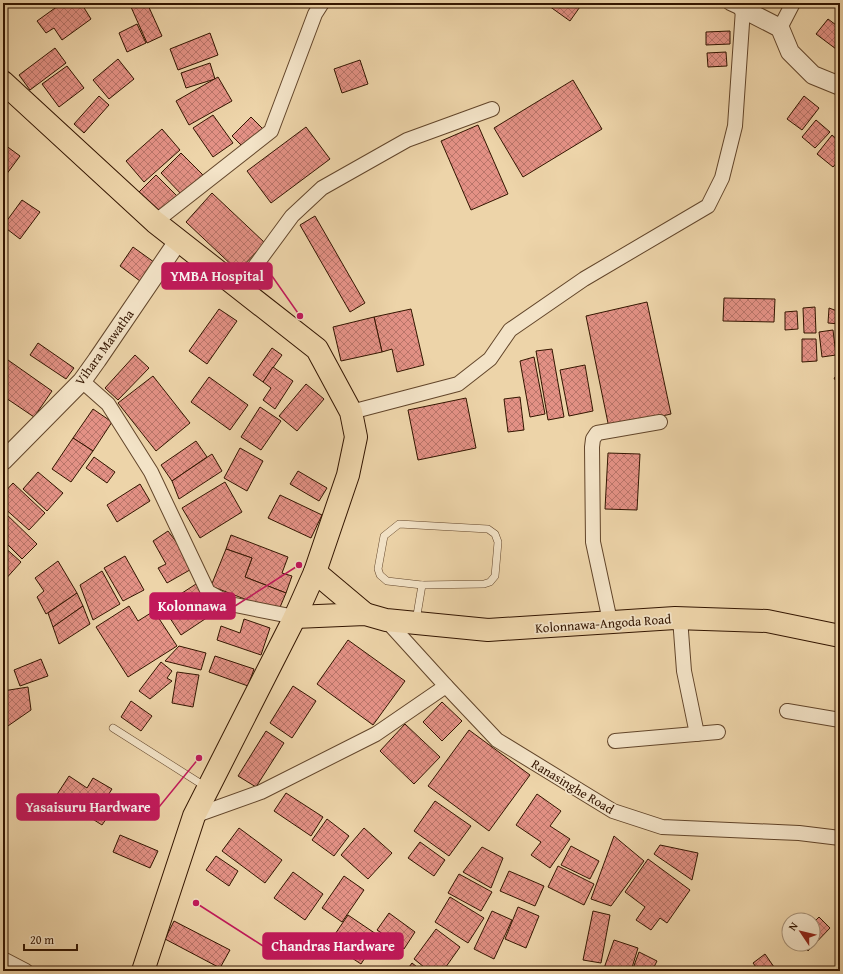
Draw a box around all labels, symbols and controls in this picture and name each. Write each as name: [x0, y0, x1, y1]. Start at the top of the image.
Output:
callout: YMBA Hospital: [162, 263, 272, 289]
text: YMBA Hospital: [170, 266, 264, 286]
street label: Vihara Mawatha: [70, 305, 139, 389]
callout: Kolonnawa: [150, 593, 235, 619]
text: Kolonnawa: [158, 596, 227, 616]
street label: Kolonnawa-Angoda Road: [534, 609, 672, 638]
street label: Ranasinghe Road: [528, 754, 618, 819]
callout: Yasaisuru Hardware: [17, 794, 159, 820]
text: Yasaisuru Hardware: [25, 797, 151, 817]
north arrow: [781, 912, 821, 952]
text: N: [784, 918, 802, 934]
scale bar: [24, 926, 77, 952]
text: 20 m: [30, 931, 54, 948]
callout: Chandras Hardware: [263, 933, 403, 959]
text: Chandras Hardware: [271, 936, 395, 956]

